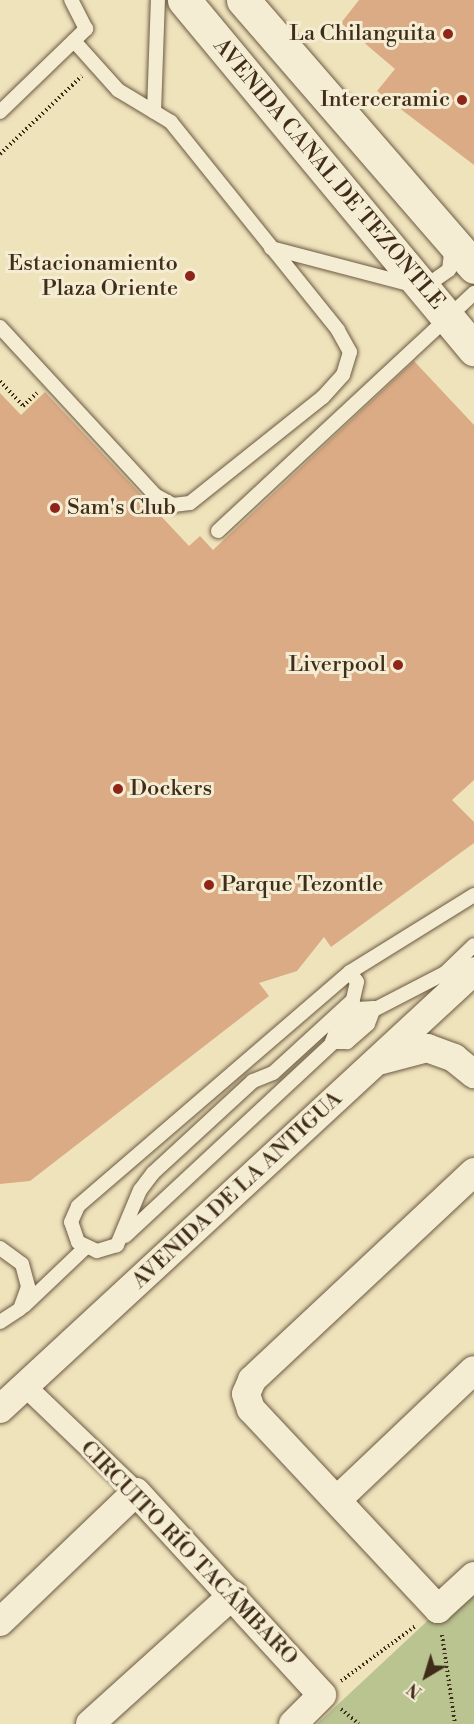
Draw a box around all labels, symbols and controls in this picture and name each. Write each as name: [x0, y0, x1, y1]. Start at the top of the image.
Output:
place label: La Chilanguita: [289, 21, 436, 47]
marker: La Chilanguita: [441, 27, 455, 41]
street label: AVENIDA CANAL DE TEZONTLE: [208, 33, 450, 315]
place label: Interceramic: [320, 87, 450, 113]
marker: Interceramic: [455, 93, 469, 107]
place label: Estacionamiento Plaza Oriente: [8, 250, 178, 302]
marker: Estacionamiento Plaza Oriente: [183, 269, 197, 283]
place label: Sam's Club: [67, 495, 176, 521]
marker: Sam's Club: [48, 501, 62, 515]
place label: Liverpool: [288, 652, 386, 678]
marker: Liverpool: [391, 658, 405, 672]
place label: Dockers: [130, 776, 212, 802]
marker: Dockers: [111, 782, 125, 796]
place label: Parque Tezontle: [221, 872, 383, 898]
marker: Parque Tezontle: [202, 878, 216, 892]
street label: AVENIDA DE LA ANTIGUA: [126, 1086, 348, 1294]
street label: CIRCUITO RÍO TACÁMBARO: [75, 1435, 303, 1671]
north arrow: [396, 1646, 456, 1706]
text: N: [404, 1678, 426, 1702]

